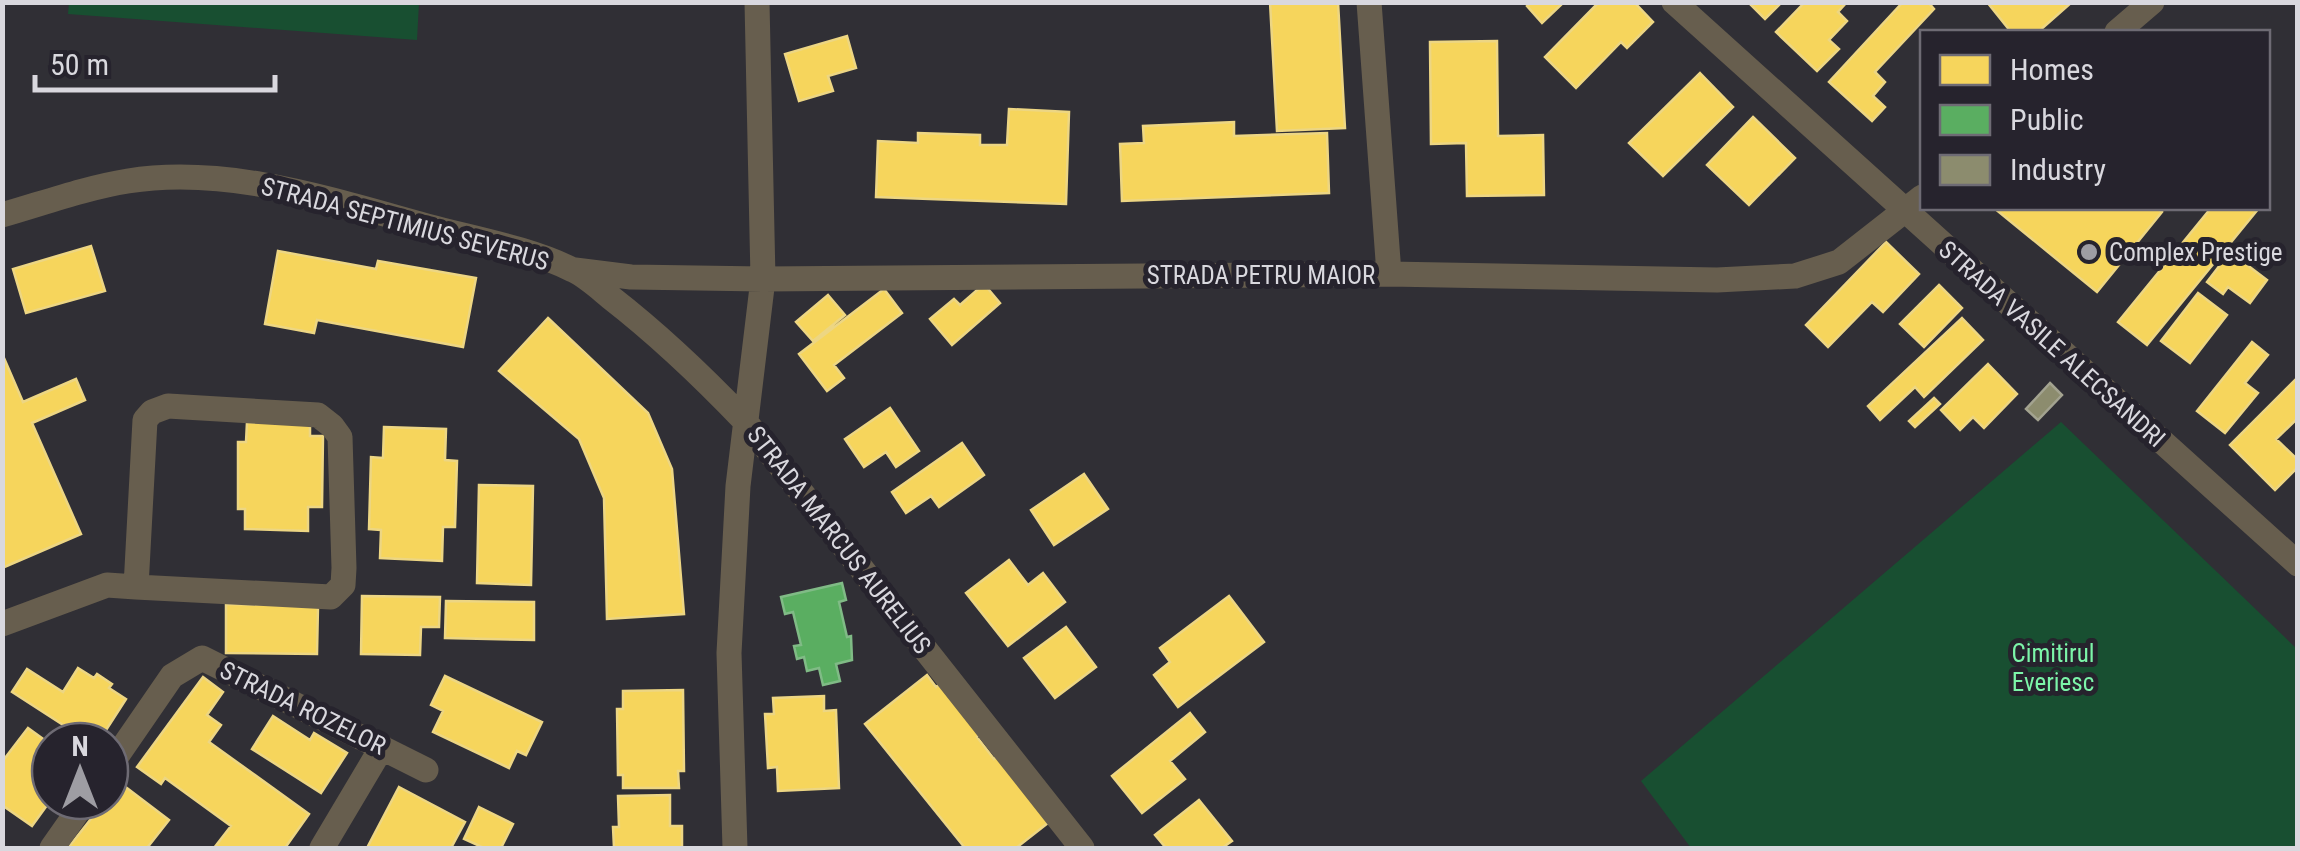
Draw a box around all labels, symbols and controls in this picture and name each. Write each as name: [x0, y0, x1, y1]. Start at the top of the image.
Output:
scale bar: [35, 30, 275, 92]
legend: [1920, 30, 2270, 210]
text: 50 m: [50, 47, 109, 82]
text: Homes: [2010, 52, 2094, 87]
text: Public: [2010, 102, 2084, 137]
text: Industry: [2010, 152, 2106, 187]
street label: STRADA SEPTIMIUS SEVERUS: [258, 172, 552, 276]
street label: STRADA VASILE ALECSANDRI: [1933, 235, 2171, 453]
place label: Complex Prestige: [2109, 238, 2283, 267]
marker: Complex Prestige: [2078, 241, 2100, 263]
street label: STRADA PETRU MAIOR: [1147, 261, 1375, 290]
street label: STRADA MARCUS AURELIUS: [741, 421, 937, 659]
park label: Cimitirul Everiesc: [2011, 639, 2095, 697]
street label: STRADA ROZELOR: [215, 655, 391, 761]
north arrow: [30, 721, 130, 821]
text: N: [71, 730, 89, 763]

